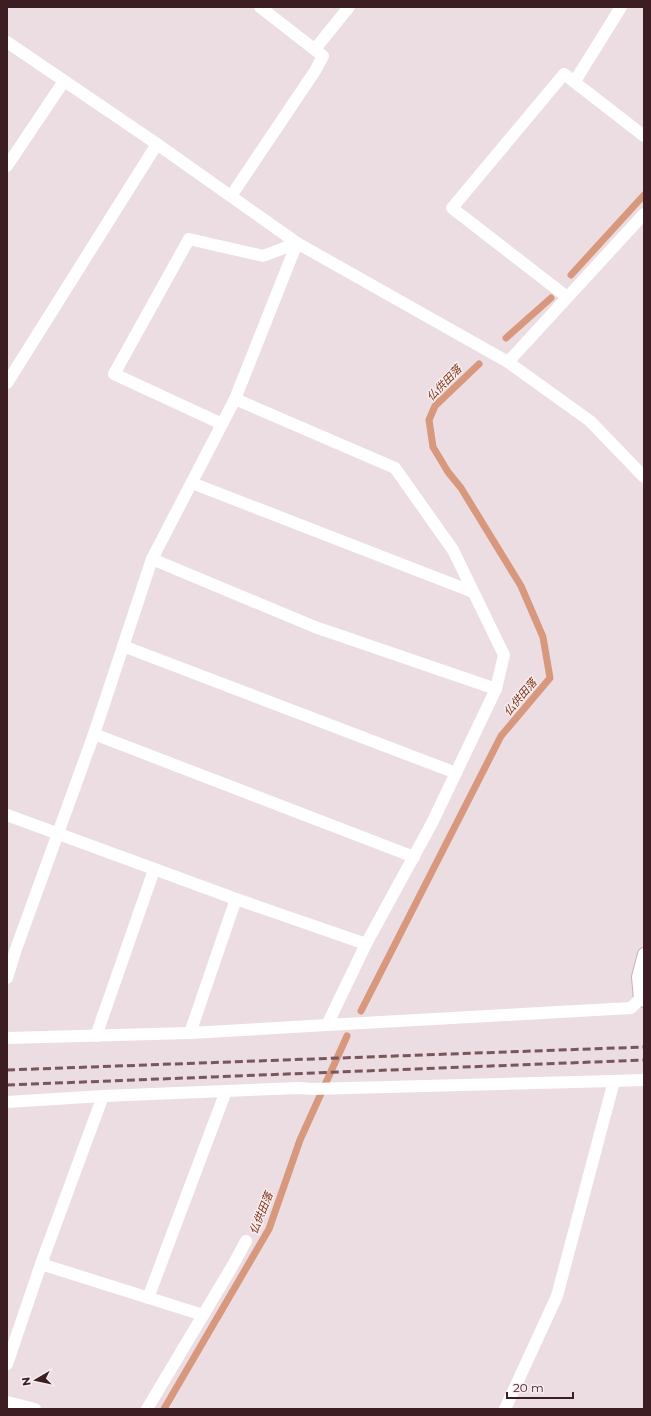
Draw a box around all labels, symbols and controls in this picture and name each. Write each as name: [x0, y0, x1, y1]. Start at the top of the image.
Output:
water label: 仏供田落: [424, 361, 466, 404]
water label: 仏供田落: [500, 674, 541, 718]
water label: 仏供田落: [246, 1188, 276, 1236]
north arrow: [16, 1360, 56, 1400]
scale bar: [507, 1374, 573, 1400]
text: N: [19, 1376, 34, 1387]
text: 20 m: [513, 1380, 544, 1395]

